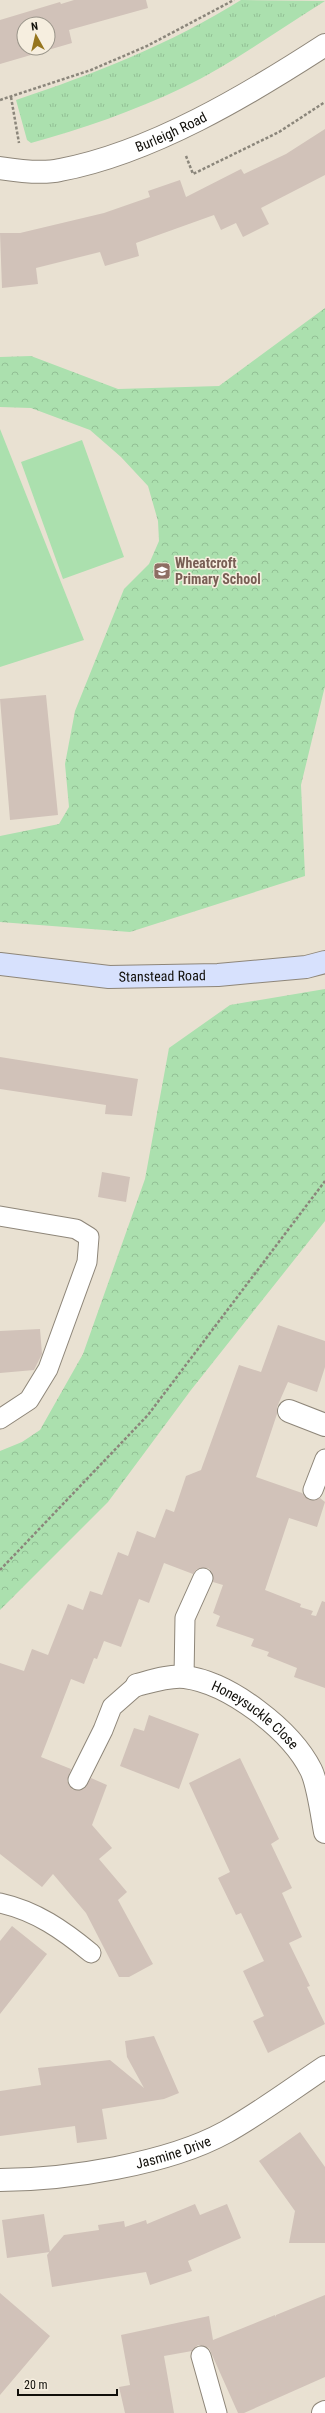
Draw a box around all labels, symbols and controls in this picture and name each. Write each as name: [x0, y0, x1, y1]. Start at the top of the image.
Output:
north arrow: [16, 16, 56, 56]
text: N: [30, 20, 39, 33]
street label: Burleigh Road: [133, 109, 209, 155]
place label: Wheatcroft Primary School: [175, 555, 261, 587]
school or university icon: Wheatcroft Primary School: [152, 561, 172, 581]
street label: Stanstead Road: [119, 967, 206, 985]
street label: Honeysuckle Close: [209, 1677, 302, 1753]
street label: Jasmine Drive: [134, 2132, 214, 2172]
scale bar: [18, 2371, 117, 2397]
text: 20 m: [24, 2378, 48, 2392]

